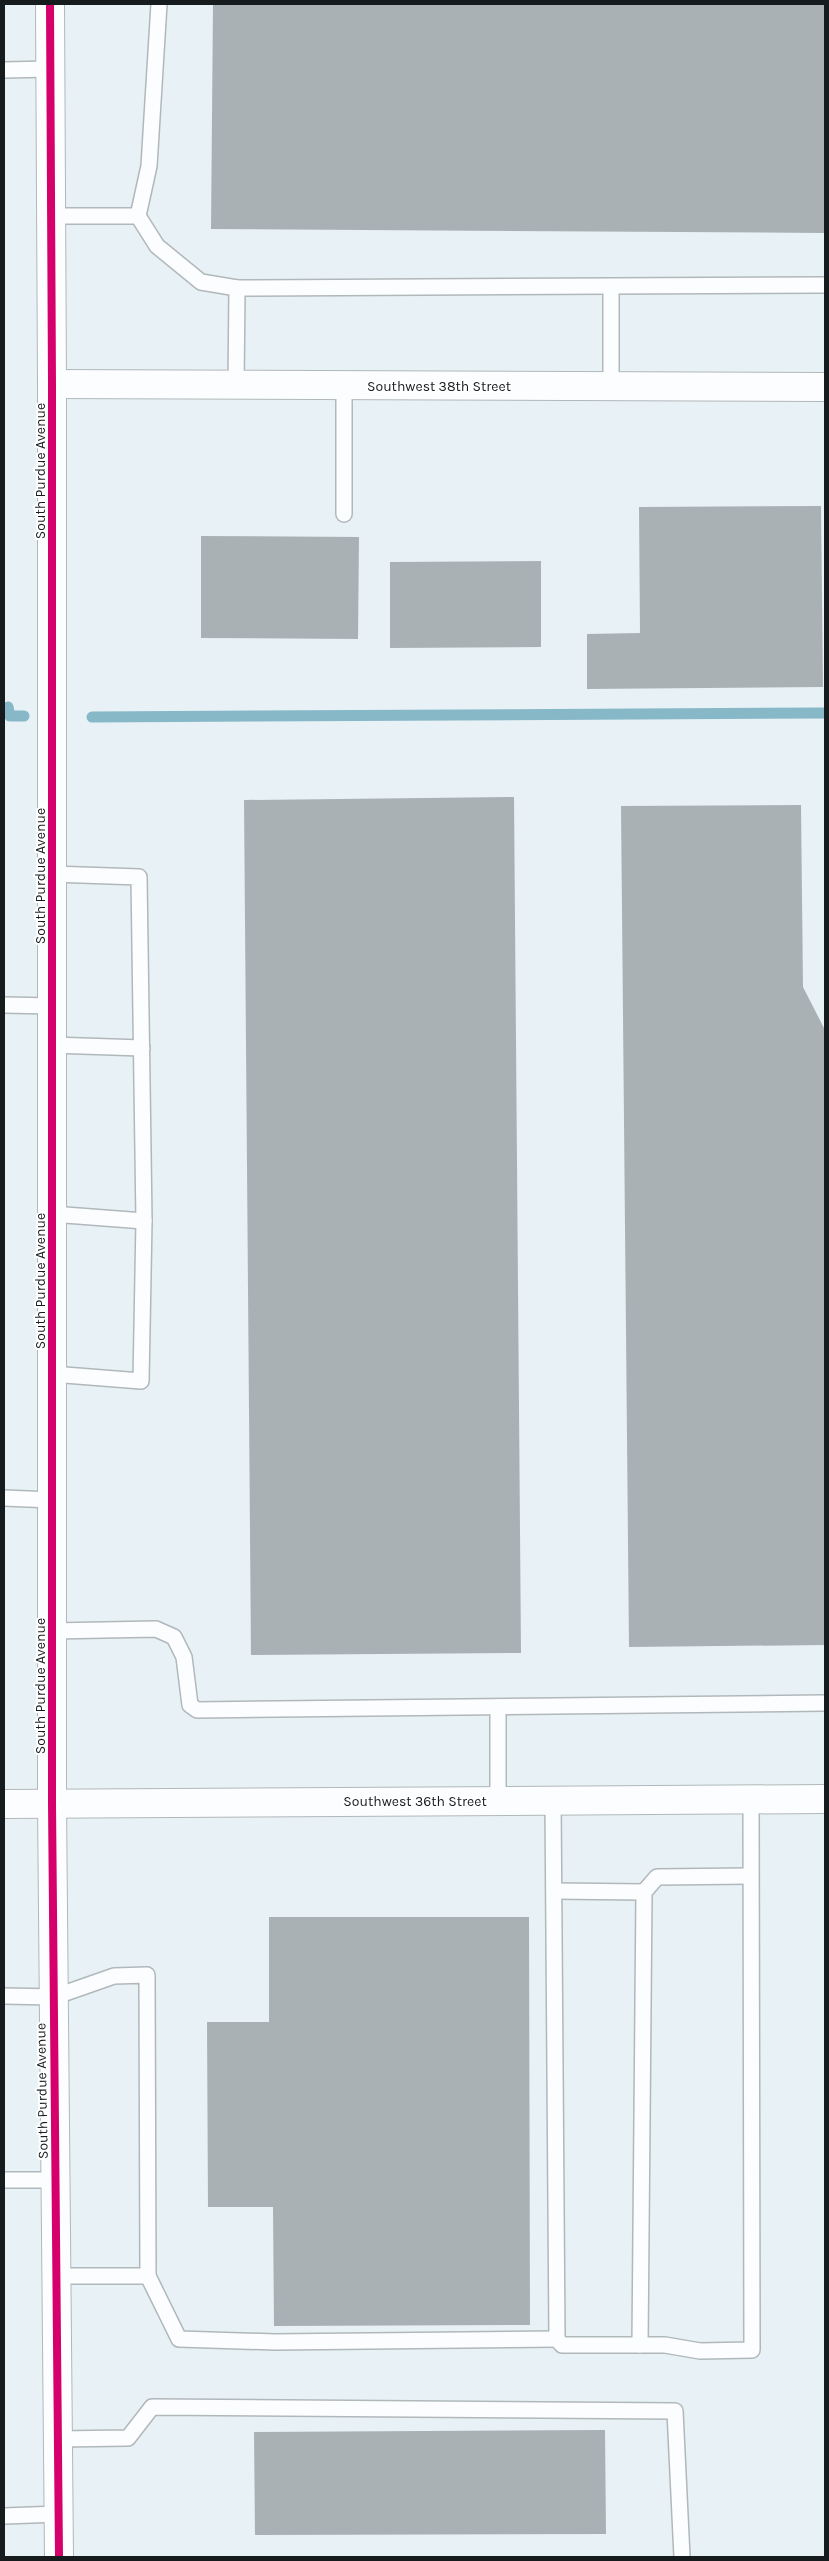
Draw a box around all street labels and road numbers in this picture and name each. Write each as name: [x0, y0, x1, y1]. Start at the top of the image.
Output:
street label: Southwest 38th Street: [367, 378, 511, 395]
street label: South Purdue Avenue: [32, 403, 49, 539]
street label: South Purdue Avenue: [32, 808, 49, 944]
street label: South Purdue Avenue: [32, 1213, 49, 1349]
street label: South Purdue Avenue: [32, 1618, 49, 1754]
street label: Southwest 36th Street: [343, 1793, 487, 1810]
street label: South Purdue Avenue: [32, 2023, 52, 2159]

